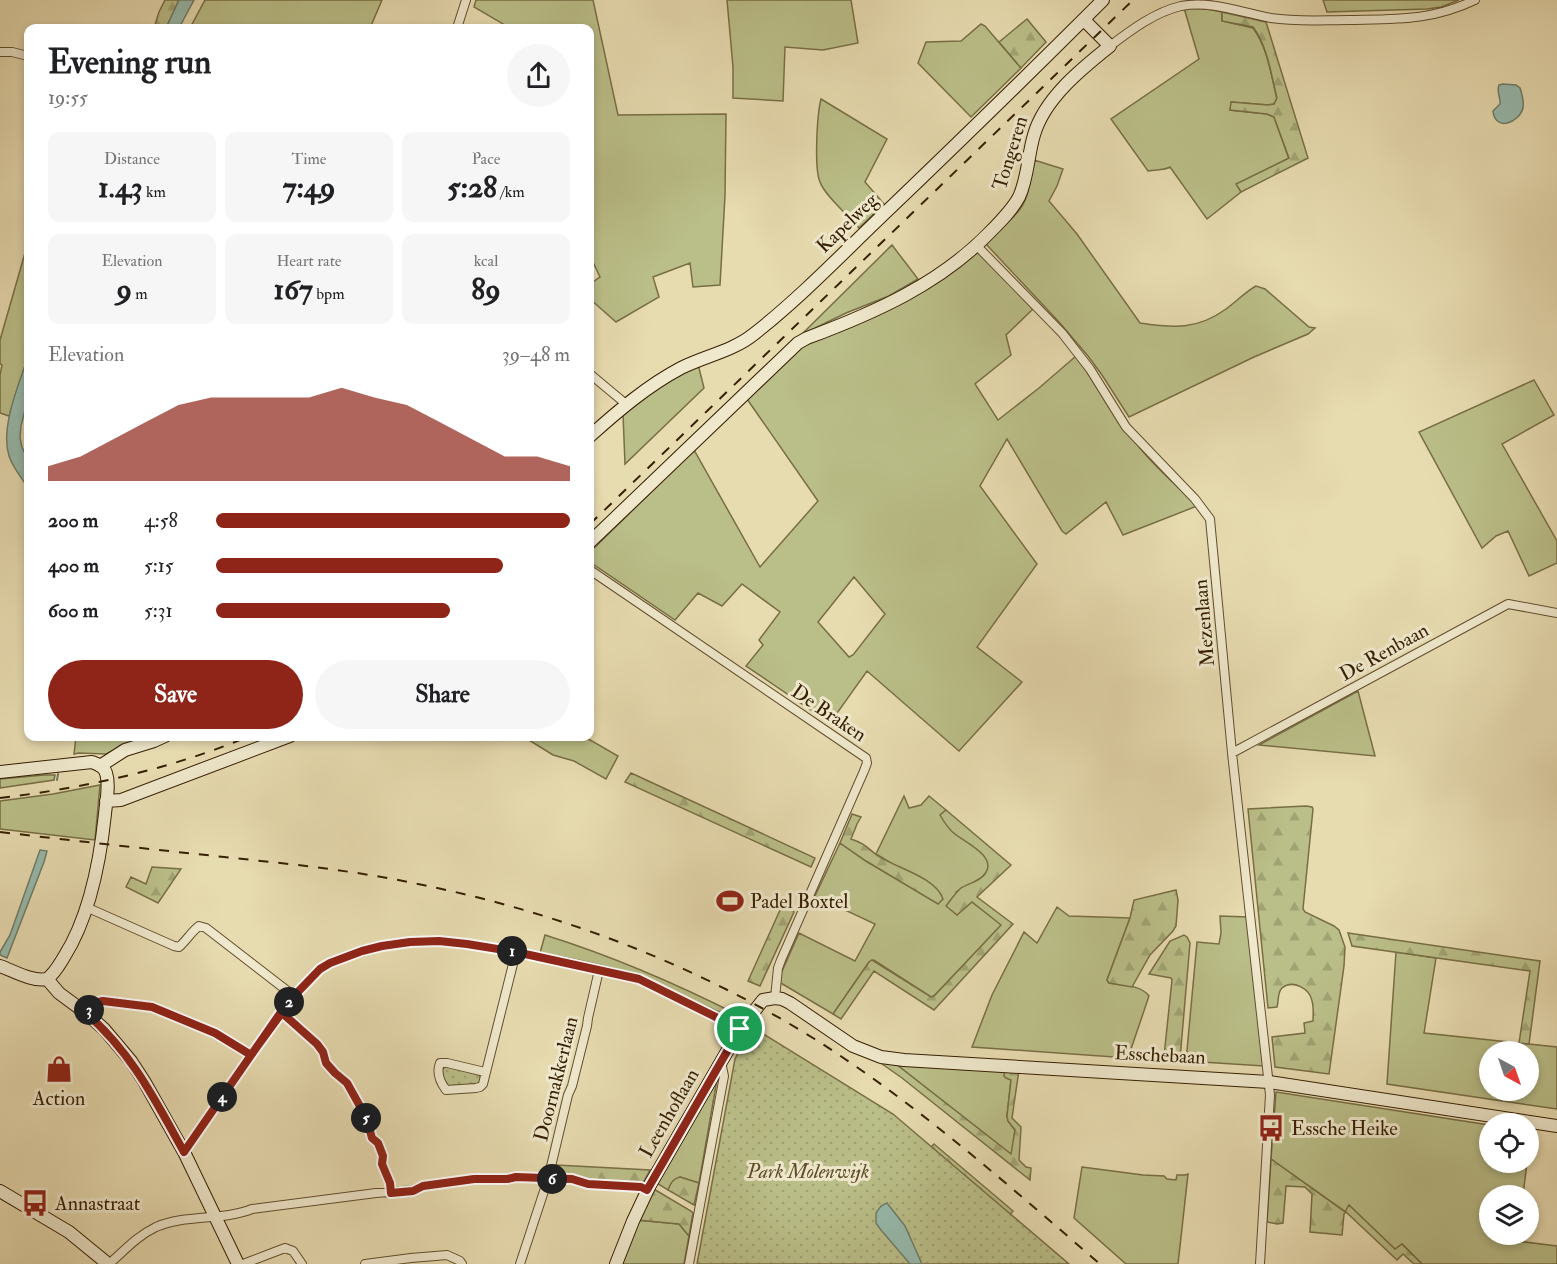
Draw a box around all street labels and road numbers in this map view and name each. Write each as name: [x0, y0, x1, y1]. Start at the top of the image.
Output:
street label: Tongeren: [987, 113, 1033, 193]
street label: Kapelweg: [811, 187, 885, 259]
street label: Mezenlaan: [1188, 578, 1220, 668]
street label: De Renbaan: [1335, 617, 1433, 687]
street label: De Braken: [787, 679, 871, 747]
street label: Doornakkerlaan: [528, 1014, 584, 1144]
street label: Esschebaan: [1114, 1040, 1206, 1070]
street label: Leenhoflaan: [633, 1064, 705, 1162]

